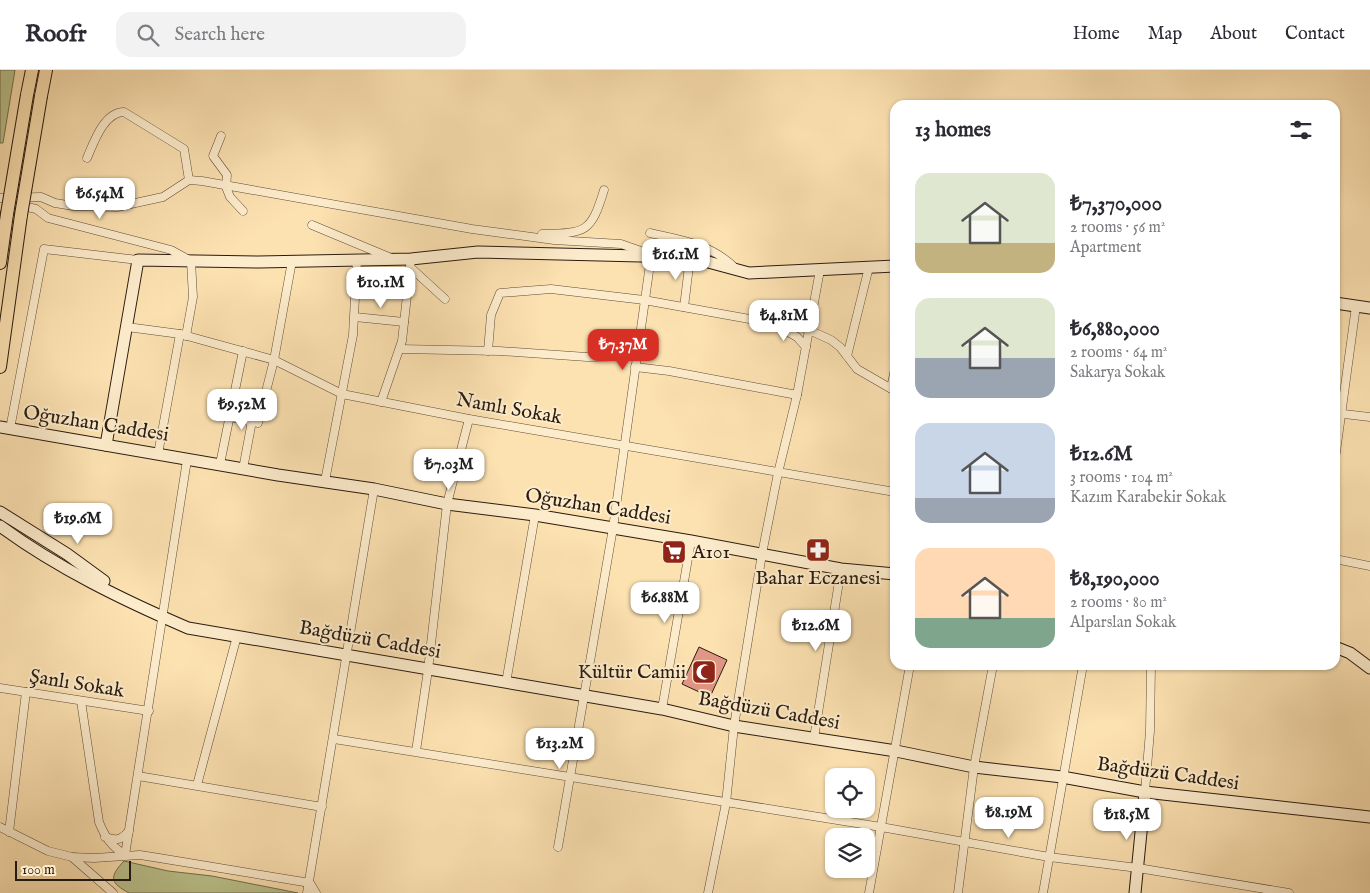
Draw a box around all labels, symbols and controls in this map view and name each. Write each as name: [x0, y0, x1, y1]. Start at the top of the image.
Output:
search box: [116, 12, 466, 57]
text: Roofr: [25, 19, 86, 50]
icon: search: [134, 21, 162, 49]
text: Search here: [174, 23, 265, 47]
text: Home: [1073, 23, 1120, 46]
text: Map: [1148, 23, 1182, 46]
text: About: [1210, 23, 1257, 46]
text: Contact: [1285, 23, 1345, 46]
icon: filters: [1287, 116, 1315, 144]
text: 13 homes: [915, 117, 991, 144]
pin: ₺6.54M: [59, 178, 141, 220]
text: ₺6.54M: [76, 184, 124, 204]
text: ₺7,370,000: [1070, 191, 1162, 218]
icon: home: [955, 193, 1015, 253]
text: 2 rooms · 56 m²: [1070, 218, 1165, 238]
pin: ₺16.1M: [635, 238, 717, 281]
text: Apartment: [1070, 238, 1141, 258]
text: ₺16.1M: [653, 245, 699, 265]
pin: ₺10.1M: [340, 266, 422, 309]
text: ₺10.1M: [357, 273, 405, 293]
pin: ₺4.81M: [743, 300, 825, 342]
text: ₺4.81M: [760, 306, 808, 326]
text: ₺6,880,000: [1070, 316, 1160, 343]
icon: home: [955, 318, 1015, 378]
pin: ₺7.37M: [582, 328, 664, 371]
text: ₺7.37M: [599, 335, 647, 355]
text: 2 rooms · 64 m²: [1070, 343, 1168, 363]
text: Sakarya Sokak: [1070, 363, 1165, 383]
street label: Namlı Sokak: [454, 387, 564, 431]
pin: ₺9.52M: [201, 388, 283, 431]
text: ₺9.52M: [218, 395, 266, 415]
street label: Oğuzhan Caddesi: [21, 400, 171, 448]
text: ₺12.6M: [1070, 441, 1133, 468]
icon: home: [955, 443, 1015, 503]
pin: ₺7.03M: [408, 448, 490, 491]
text: ₺7.03M: [425, 455, 473, 475]
text: 3 rooms · 104 m²: [1070, 468, 1173, 488]
street label: Oğuzhan Caddesi: [523, 483, 673, 531]
text: Kazım Karabekir Sokak: [1070, 488, 1226, 508]
pin: ₺19.6M: [37, 502, 119, 545]
text: ₺19.6M: [54, 509, 102, 529]
pharmacy icon: Bahar Eczanesi: [805, 537, 831, 563]
supermarket icon: A101: [661, 539, 687, 565]
place label: A101: [691, 540, 730, 565]
place label: Bahar Eczanesi: [755, 566, 881, 591]
text: ₺8,190,000: [1070, 566, 1160, 593]
icon: home: [955, 568, 1015, 628]
pin: ₺6.88M: [624, 582, 706, 624]
text: ₺6.88M: [642, 588, 688, 608]
text: 2 rooms · 80 m²: [1070, 593, 1167, 613]
pin: ₺12.6M: [775, 610, 857, 652]
text: Alparslan Sokak: [1070, 613, 1176, 633]
street label: Bağdüzü Caddesi: [297, 615, 443, 665]
text: ₺12.6M: [792, 616, 840, 636]
mosque icon: Kültür Camii: [691, 659, 717, 685]
place label: Kültür Camii: [578, 660, 686, 685]
street label: Şanlı Sokak: [28, 664, 127, 704]
street label: Bağdüzü Caddesi: [696, 686, 842, 736]
pin: ₺13.2M: [519, 728, 601, 770]
text: ₺13.2M: [536, 734, 584, 754]
street label: Bağdüzü Caddesi: [1095, 752, 1241, 796]
map controls: [825, 768, 875, 878]
button: locate: [825, 768, 875, 818]
pin: ₺8.19M: [968, 796, 1050, 839]
pin: ₺18.5M: [1086, 798, 1168, 841]
text: ₺8.19M: [986, 803, 1032, 823]
text: ₺18.5M: [1104, 805, 1150, 825]
button: layers: [825, 828, 875, 878]
scale bar: [15, 858, 131, 881]
text: 100 m: [22, 861, 55, 879]

